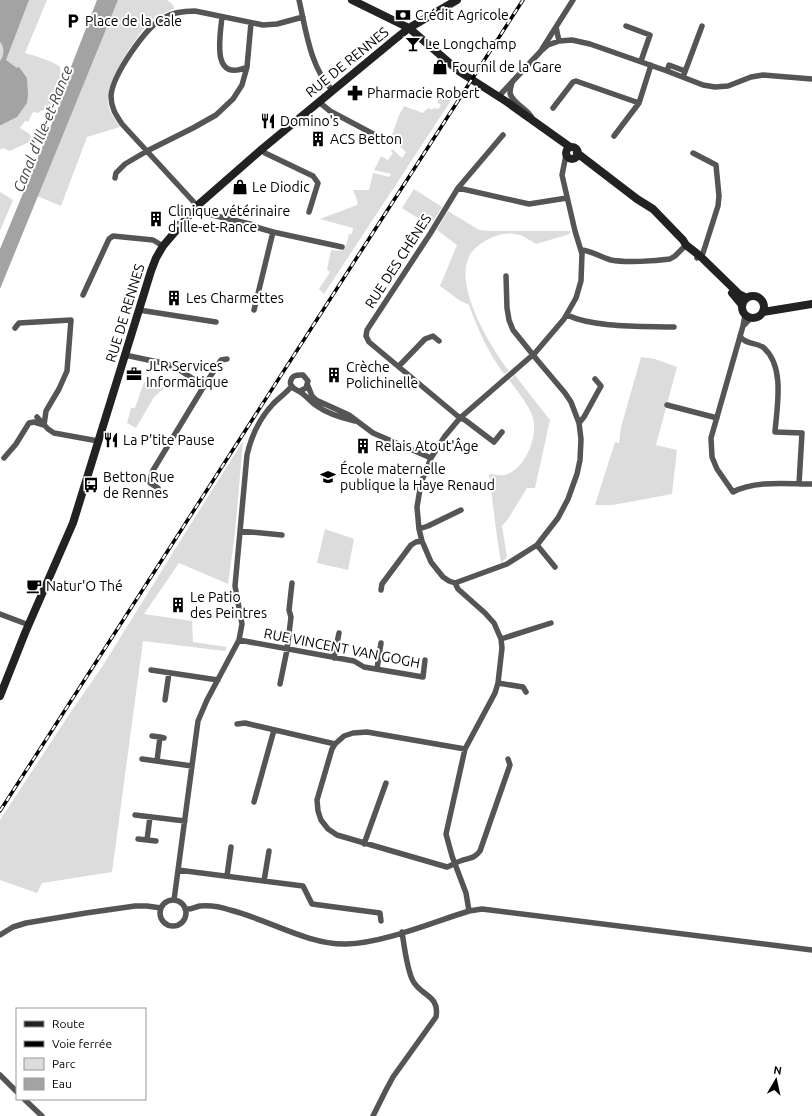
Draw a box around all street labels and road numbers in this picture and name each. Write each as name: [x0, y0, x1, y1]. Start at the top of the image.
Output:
street label: RUE DE RENNES: [302, 24, 392, 100]
street label: RUE DES CHÊNES: [361, 210, 434, 311]
street label: RUE DE RENNES: [102, 262, 148, 364]
street label: RUE VINCENT VAN GOGH: [262, 625, 422, 671]

